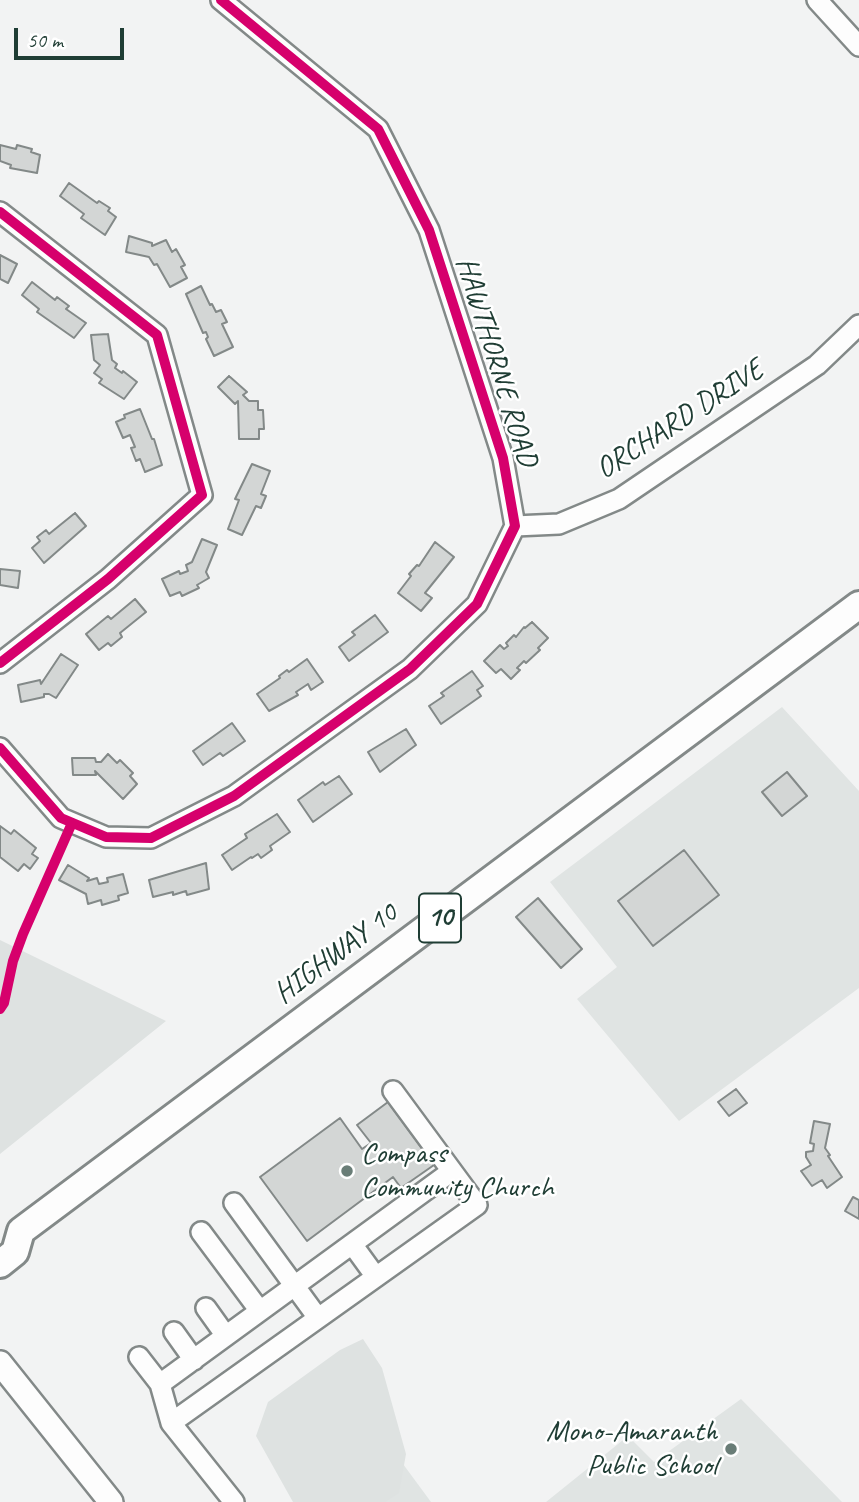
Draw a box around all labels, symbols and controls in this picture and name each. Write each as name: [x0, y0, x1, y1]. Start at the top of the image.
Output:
scale bar: [18, 14, 128, 58]
text: 50 m: [27, 27, 63, 53]
street label: HAWTHORNE ROAD: [447, 253, 545, 471]
street label: ORCHARD DRIVE: [589, 352, 771, 488]
road number: 10: [419, 894, 461, 942]
street label: HIGHWAY 10: [267, 896, 405, 1012]
place label: Compass Community Church: [361, 1136, 554, 1206]
marker: Compass Community Church: [339, 1163, 355, 1179]
place label: Mono-Amaranth Public School: [546, 1414, 717, 1484]
marker: Mono-Amaranth Public School: [723, 1441, 739, 1457]

